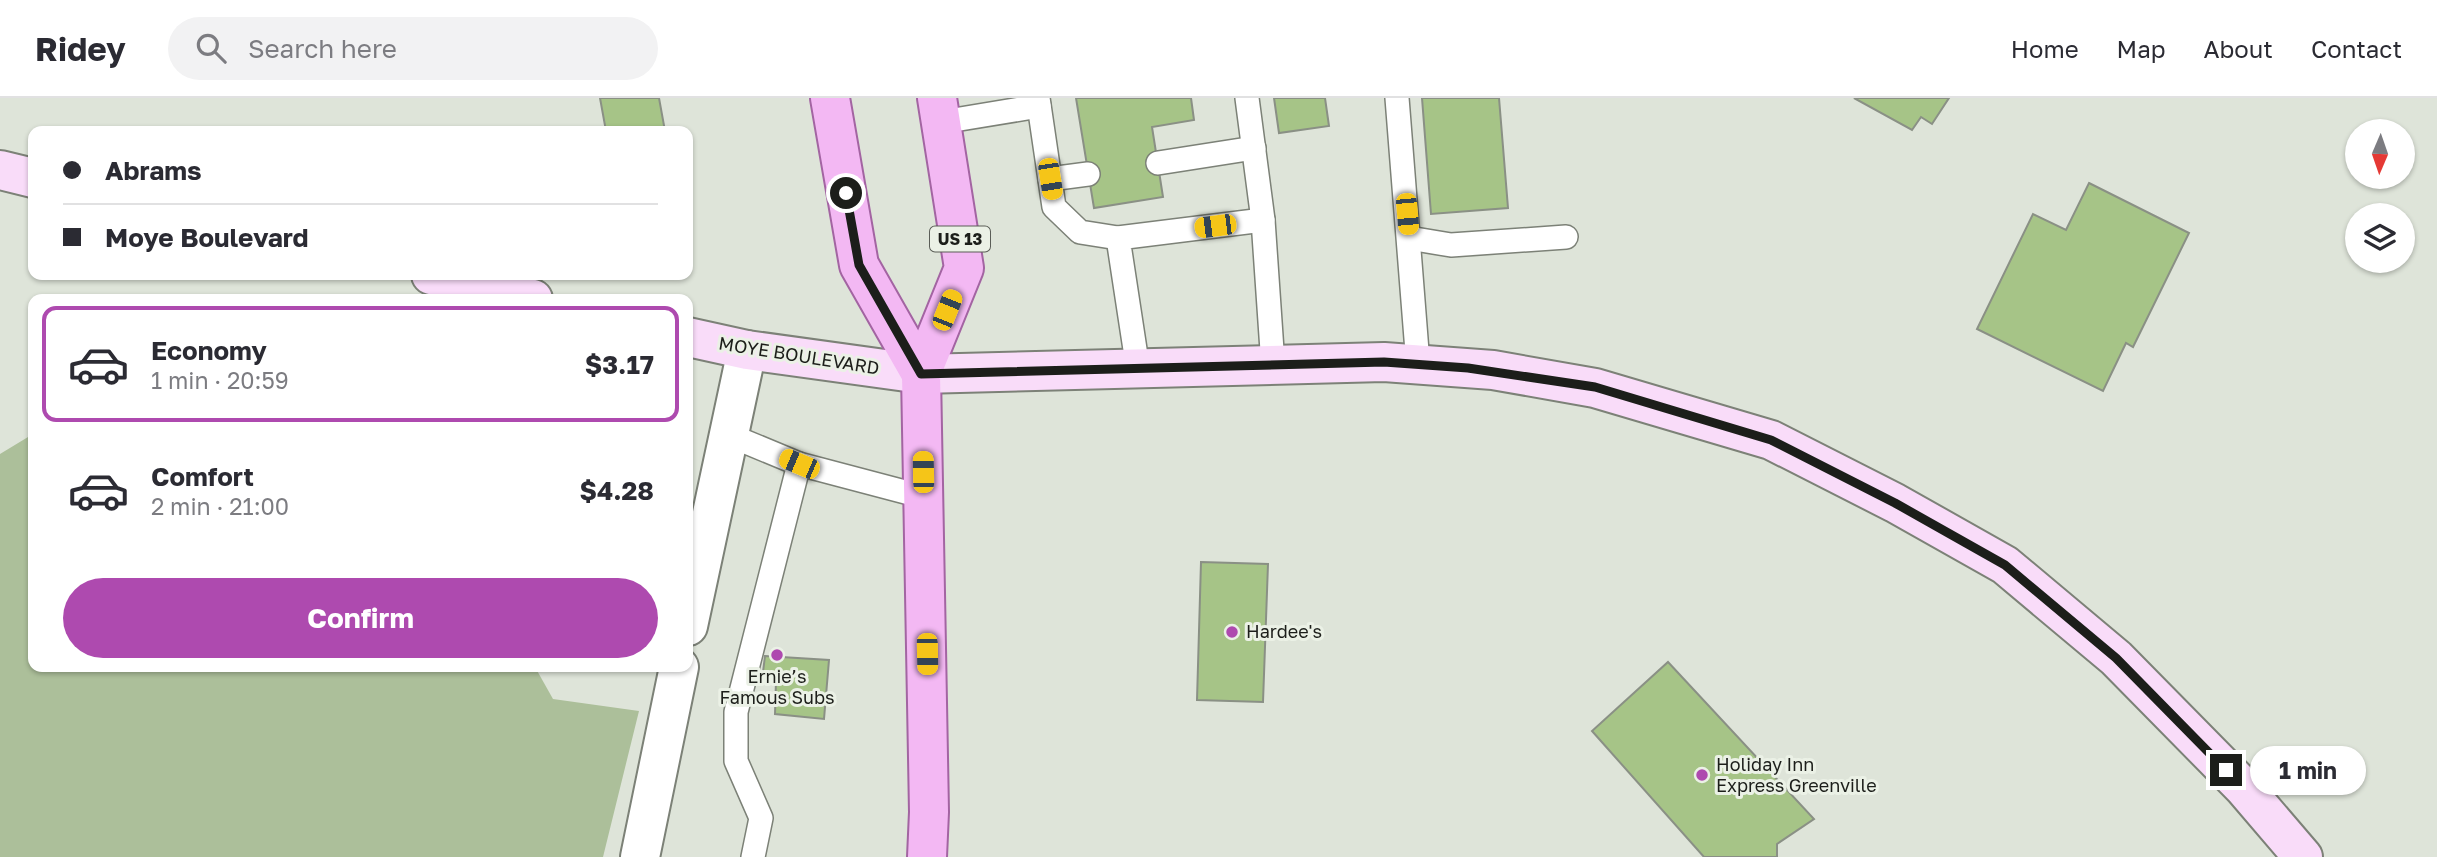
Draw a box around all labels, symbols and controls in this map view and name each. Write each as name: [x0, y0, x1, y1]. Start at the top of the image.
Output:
search box: [168, 17, 658, 80]
text: Ridey: [35, 29, 126, 68]
icon: search: [192, 29, 230, 67]
text: Search here: [248, 33, 397, 64]
text: Home: [2011, 34, 2079, 63]
text: Map: [2117, 34, 2166, 63]
text: About: [2204, 34, 2273, 63]
text: Contact: [2311, 34, 2402, 63]
north arrow: [2345, 119, 2415, 189]
map controls: [2345, 119, 2415, 273]
text: Abrams: [105, 155, 202, 186]
car: [1037, 157, 1064, 201]
route start: [830, 177, 862, 209]
car: [1395, 192, 1420, 236]
button: layers: [2345, 203, 2415, 273]
car: [1193, 213, 1238, 239]
text: Moye Boulevard: [105, 222, 308, 253]
road number: US 13: [930, 226, 990, 252]
car: [930, 287, 965, 333]
street label: MOYE BOULEVARD: [717, 331, 881, 379]
icon: car: [67, 333, 130, 396]
text: Economy: [151, 335, 267, 366]
text: $3.17: [585, 349, 654, 380]
text: 1 min · 20:59: [151, 366, 289, 394]
car: [776, 446, 823, 482]
car: [913, 451, 934, 493]
icon: car: [67, 459, 130, 522]
text: Comfort: [151, 461, 254, 492]
text: $4.28: [580, 475, 654, 506]
text: 2 min · 21:00: [151, 492, 289, 520]
button: Confirm: [63, 578, 658, 658]
place label: Hardee's: [1246, 620, 1322, 642]
marker: Hardee's: [1224, 624, 1240, 640]
car: [917, 633, 938, 675]
marker: Ernie’s Famous Subs: [769, 647, 785, 663]
place label: Ernie’s Famous Subs: [719, 665, 835, 708]
callout: 1 min: [2250, 746, 2366, 794]
place label: Holiday Inn Express Greenville: [1716, 753, 1877, 796]
route end: [2210, 754, 2242, 786]
text: 1 min: [2279, 756, 2337, 784]
marker: Holiday Inn Express Greenville: [1694, 767, 1710, 783]

